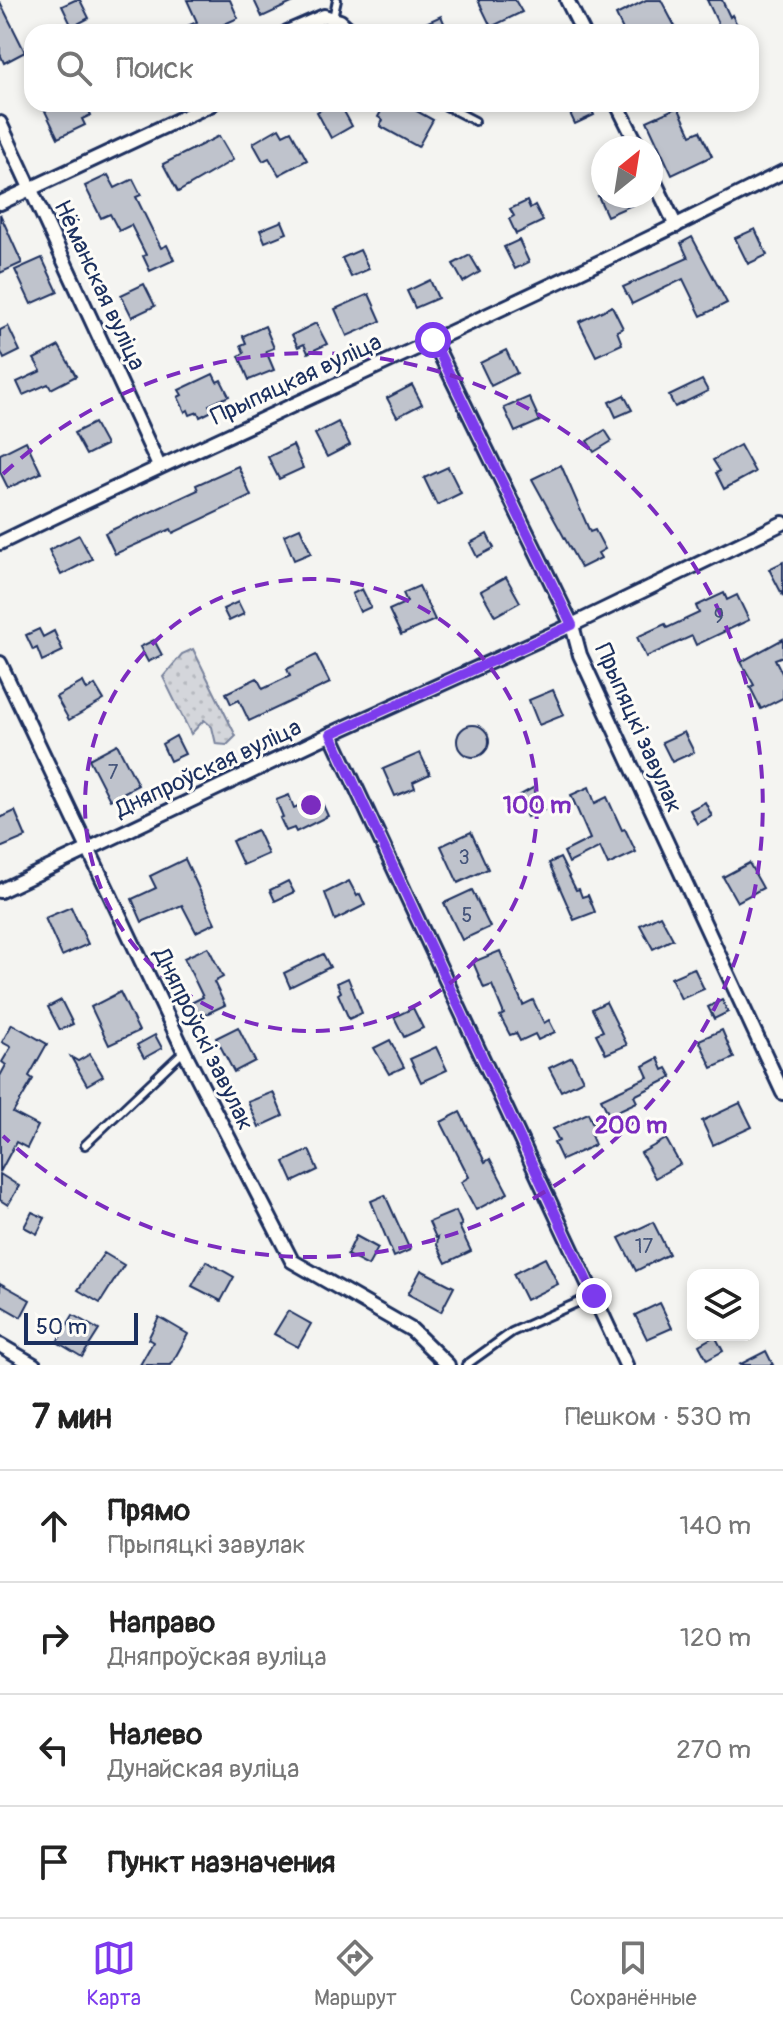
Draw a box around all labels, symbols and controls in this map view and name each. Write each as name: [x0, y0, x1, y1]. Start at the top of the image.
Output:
search box: [24, 24, 759, 112]
icon: search: [52, 46, 96, 90]
text: Поиск: [116, 50, 194, 87]
north arrow: [591, 136, 663, 208]
street label: Нёманская вуліца: [47, 195, 152, 375]
route start: [415, 322, 451, 358]
street label: Прыпяцкая вуліца: [206, 327, 386, 432]
house number: 9: [714, 604, 724, 629]
street label: Прыпяцкі завулак: [588, 639, 689, 817]
street label: Дняпроўская вуліца: [110, 713, 306, 825]
house number: 7: [108, 760, 119, 785]
centre of rings: [297, 791, 325, 819]
text: 100 m: [503, 791, 571, 820]
house number: 3: [458, 845, 470, 870]
house number: 5: [462, 903, 472, 928]
street label: Дняпроўскі завулак: [146, 942, 260, 1135]
text: 200 m: [595, 1111, 667, 1140]
house number: 17: [635, 1234, 654, 1259]
map controls: [687, 1269, 759, 1341]
button: layers: [687, 1269, 759, 1341]
route end: [576, 1278, 612, 1314]
scale bar: [24, 1309, 138, 1345]
text: 50 m: [36, 1313, 87, 1341]
text: 7 мин: [32, 1396, 112, 1439]
text: Пешком · 530 m: [565, 1401, 751, 1433]
text: Прямо: [108, 1492, 190, 1529]
icon: ahead: [32, 1504, 76, 1548]
text: 140 m: [679, 1510, 751, 1542]
text: Прыпяцкі завулак: [108, 1529, 306, 1561]
text: Направо: [108, 1604, 215, 1641]
icon: right: [32, 1616, 76, 1660]
text: 120 m: [680, 1622, 751, 1654]
text: Дняпроўская вуліца: [108, 1641, 327, 1673]
text: Налево: [108, 1716, 202, 1753]
icon: left: [32, 1728, 76, 1772]
text: 270 m: [676, 1734, 751, 1766]
text: Дунайская вуліца: [108, 1753, 299, 1785]
icon: arrive: [32, 1840, 76, 1884]
text: Пункт назначения: [108, 1844, 335, 1881]
tab: Карта: [86, 1936, 141, 2012]
tab: Маршрут: [314, 1936, 397, 2012]
tab: Сохранённые: [570, 1936, 697, 2012]

